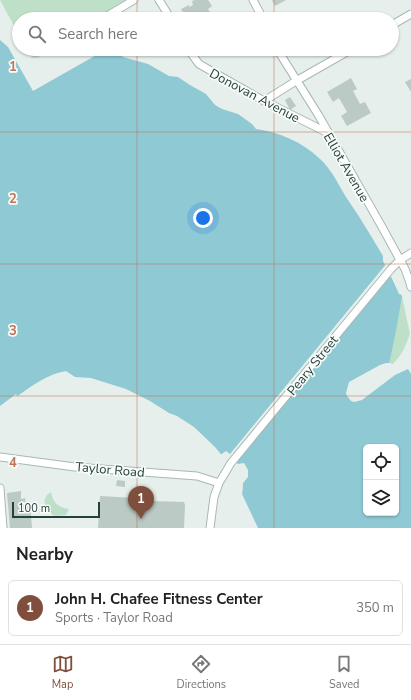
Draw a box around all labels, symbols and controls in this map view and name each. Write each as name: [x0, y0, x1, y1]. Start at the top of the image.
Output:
search box: [12, 12, 399, 56]
icon: search: [26, 23, 48, 45]
text: Search here: [58, 24, 138, 44]
text: 1: [9, 58, 17, 76]
street label: Donovan Avenue: [206, 65, 303, 127]
street label: Elliot Avenue: [319, 129, 373, 206]
text: 2: [9, 190, 17, 208]
your location: [193, 208, 213, 228]
text: 3: [9, 322, 17, 340]
street label: Peary Street: [283, 332, 343, 399]
map controls: [363, 444, 399, 516]
button: locate: [363, 444, 399, 480]
text: 4: [9, 454, 17, 472]
street label: Taylor Road: [74, 458, 145, 482]
button: layers: [363, 480, 399, 516]
pin: 1: [128, 486, 154, 519]
scale bar: [12, 500, 100, 519]
text: 100 m: [18, 501, 50, 516]
text: Nearby: [16, 543, 73, 566]
text: John H. Chafee Fitness Center: [55, 589, 263, 609]
text: 1: [26, 599, 34, 617]
text: 350 m: [356, 599, 394, 617]
text: Sports · Taylor Road: [55, 609, 173, 627]
tab: Map: [52, 653, 74, 692]
tab: Directions: [177, 653, 226, 692]
tab: Saved: [329, 653, 359, 692]

